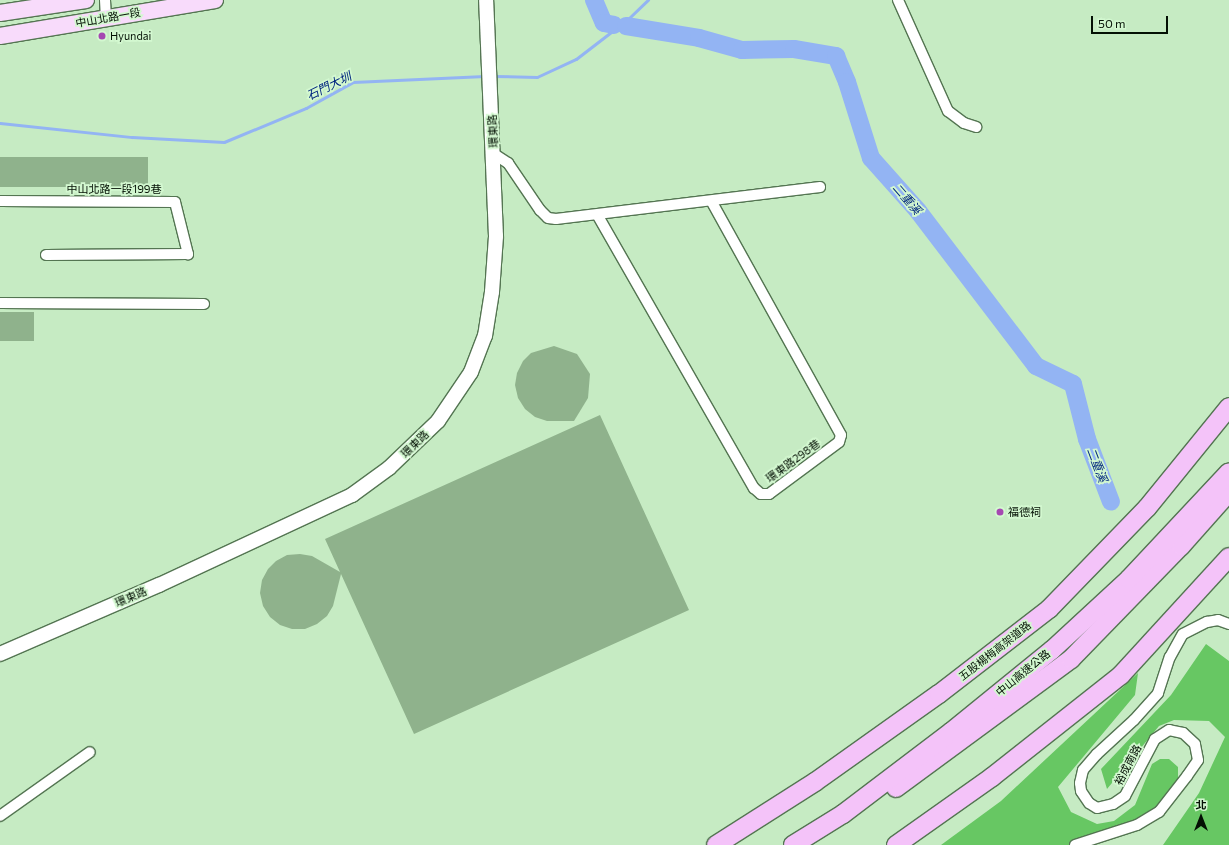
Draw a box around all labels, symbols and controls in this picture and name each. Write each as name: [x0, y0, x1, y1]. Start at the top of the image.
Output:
street label: 中山北路一段: [74, 6, 142, 30]
scale bar: [1093, 8, 1170, 34]
text: 50 m: [1098, 16, 1126, 30]
place label: Hyundai: [110, 29, 151, 43]
marker: Hyundai: [97, 31, 107, 41]
water label: 石門大圳: [304, 69, 354, 103]
street label: 環東路: [486, 114, 500, 148]
water label: 二重溪: [890, 181, 924, 217]
street label: 中山北路一段199巷: [66, 182, 162, 196]
street label: 環東路: [399, 428, 431, 460]
street label: 環東路298巷: [763, 437, 823, 485]
water label: 二重溪: [1084, 446, 1110, 484]
place label: 福德祠: [1008, 505, 1041, 519]
marker: 福德祠: [995, 507, 1005, 517]
street label: 環東路: [113, 584, 149, 610]
street label: 五股楊梅高架道路: [956, 619, 1034, 683]
street label: 中山高速公路: [993, 647, 1053, 699]
street label: 裕成南路: [1112, 742, 1144, 788]
north arrow: [1181, 797, 1221, 837]
text: 北: [1196, 798, 1207, 811]

